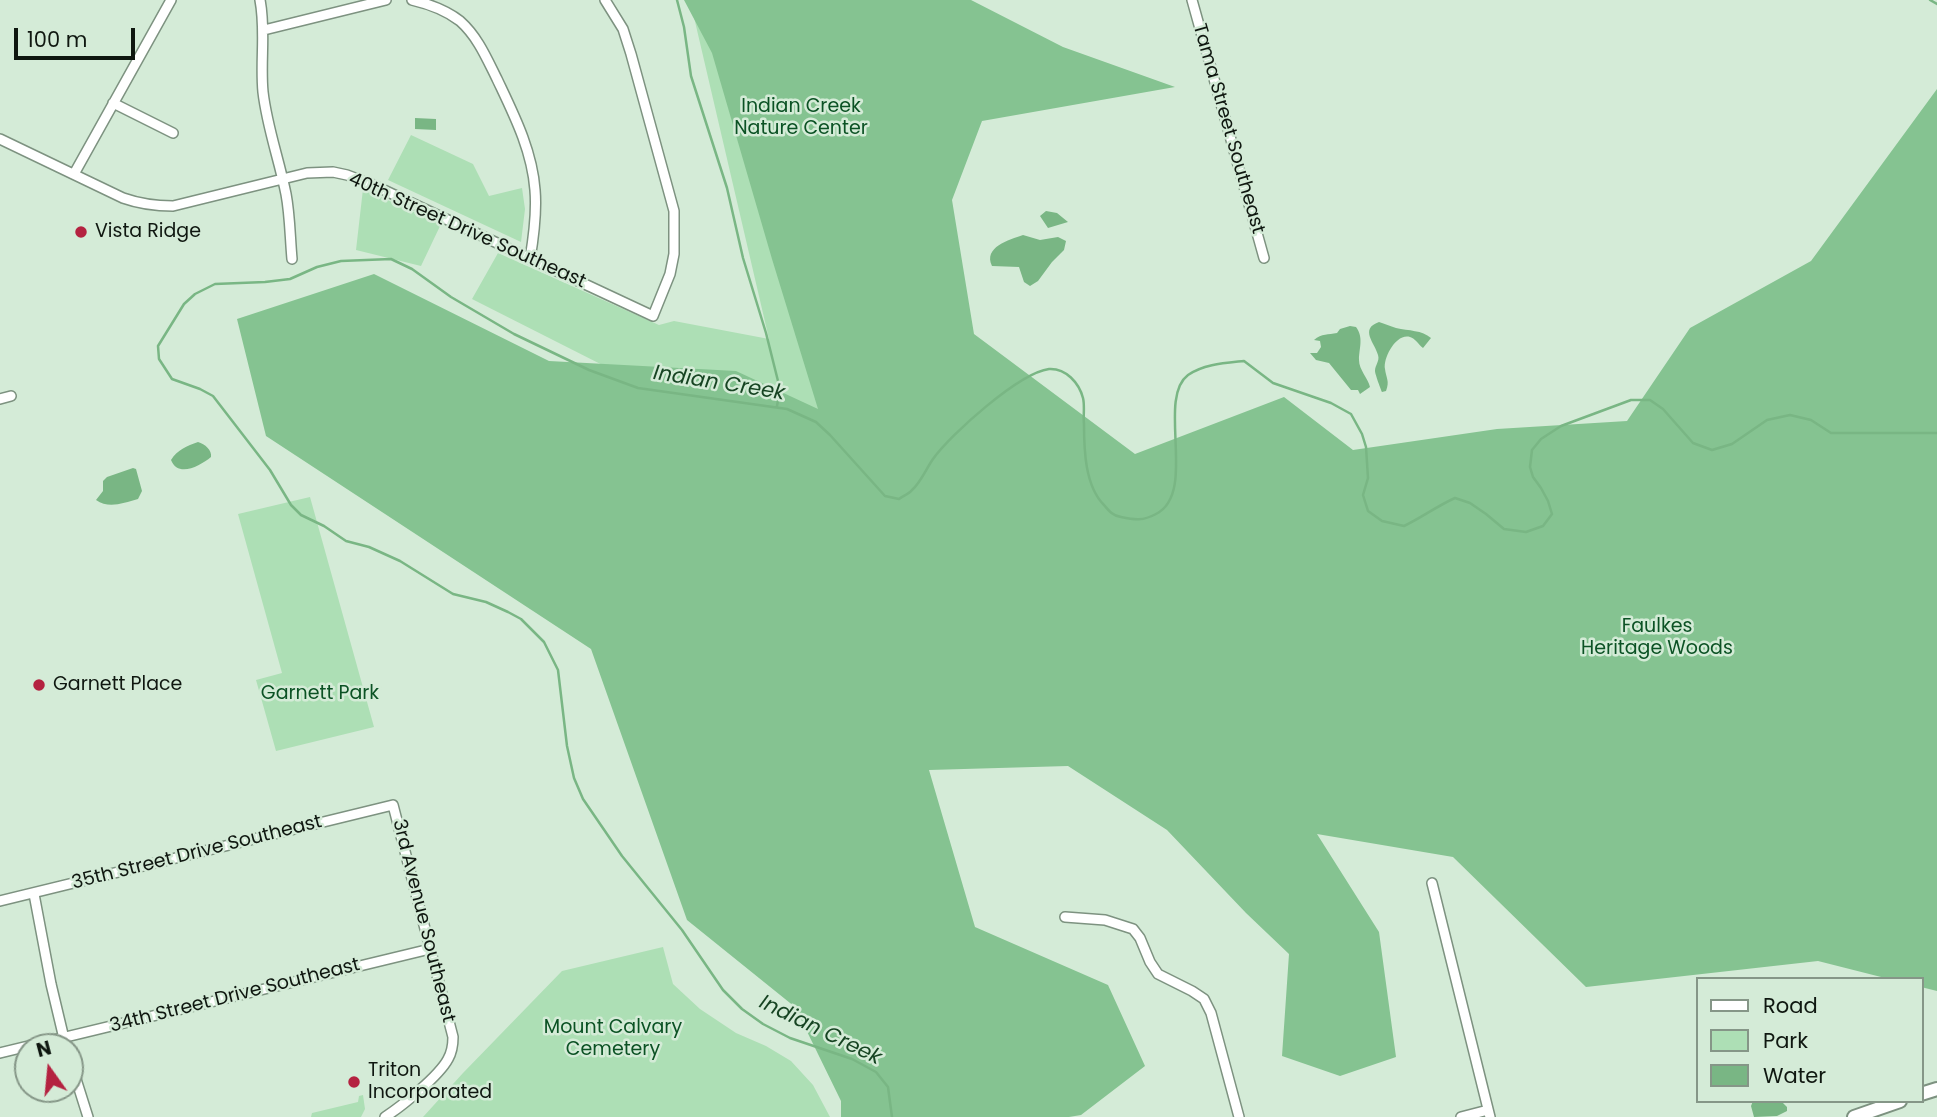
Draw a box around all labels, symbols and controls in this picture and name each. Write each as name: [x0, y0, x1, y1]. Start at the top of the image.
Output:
scale bar: [18, 14, 138, 58]
street label: Tama Street Southeast: [1187, 21, 1269, 237]
text: 100 m: [27, 25, 87, 54]
park label: Indian Creek Nature Center: [734, 96, 868, 140]
street label: 40th Street Drive Southeast: [345, 168, 589, 294]
place label: Vista Ridge: [95, 221, 201, 243]
marker: Vista Ridge: [73, 224, 89, 240]
water label: Indian Creek: [651, 361, 787, 407]
park label: Faulkes Heritage Woods: [1581, 616, 1733, 660]
place label: Garnett Place: [53, 674, 182, 696]
marker: Garnett Place: [31, 677, 47, 693]
park label: Garnett Park: [261, 683, 379, 705]
street label: 35th Street Drive Southeast: [70, 811, 324, 895]
street label: 3rd Avenue Southeast: [387, 817, 459, 1025]
street label: 34th Street Drive Southeast: [108, 954, 362, 1038]
legend: [1696, 977, 1923, 1103]
water label: Indian Creek: [755, 991, 885, 1071]
text: Road: [1763, 991, 1818, 1020]
park label: Mount Calvary Cemetery: [544, 1017, 682, 1061]
text: Park: [1763, 1026, 1808, 1055]
north arrow: [14, 1033, 84, 1103]
text: N: [34, 1034, 54, 1064]
place label: Triton Incorporated: [368, 1060, 492, 1104]
text: Water: [1763, 1061, 1826, 1090]
marker: Triton Incorporated: [346, 1074, 362, 1090]

